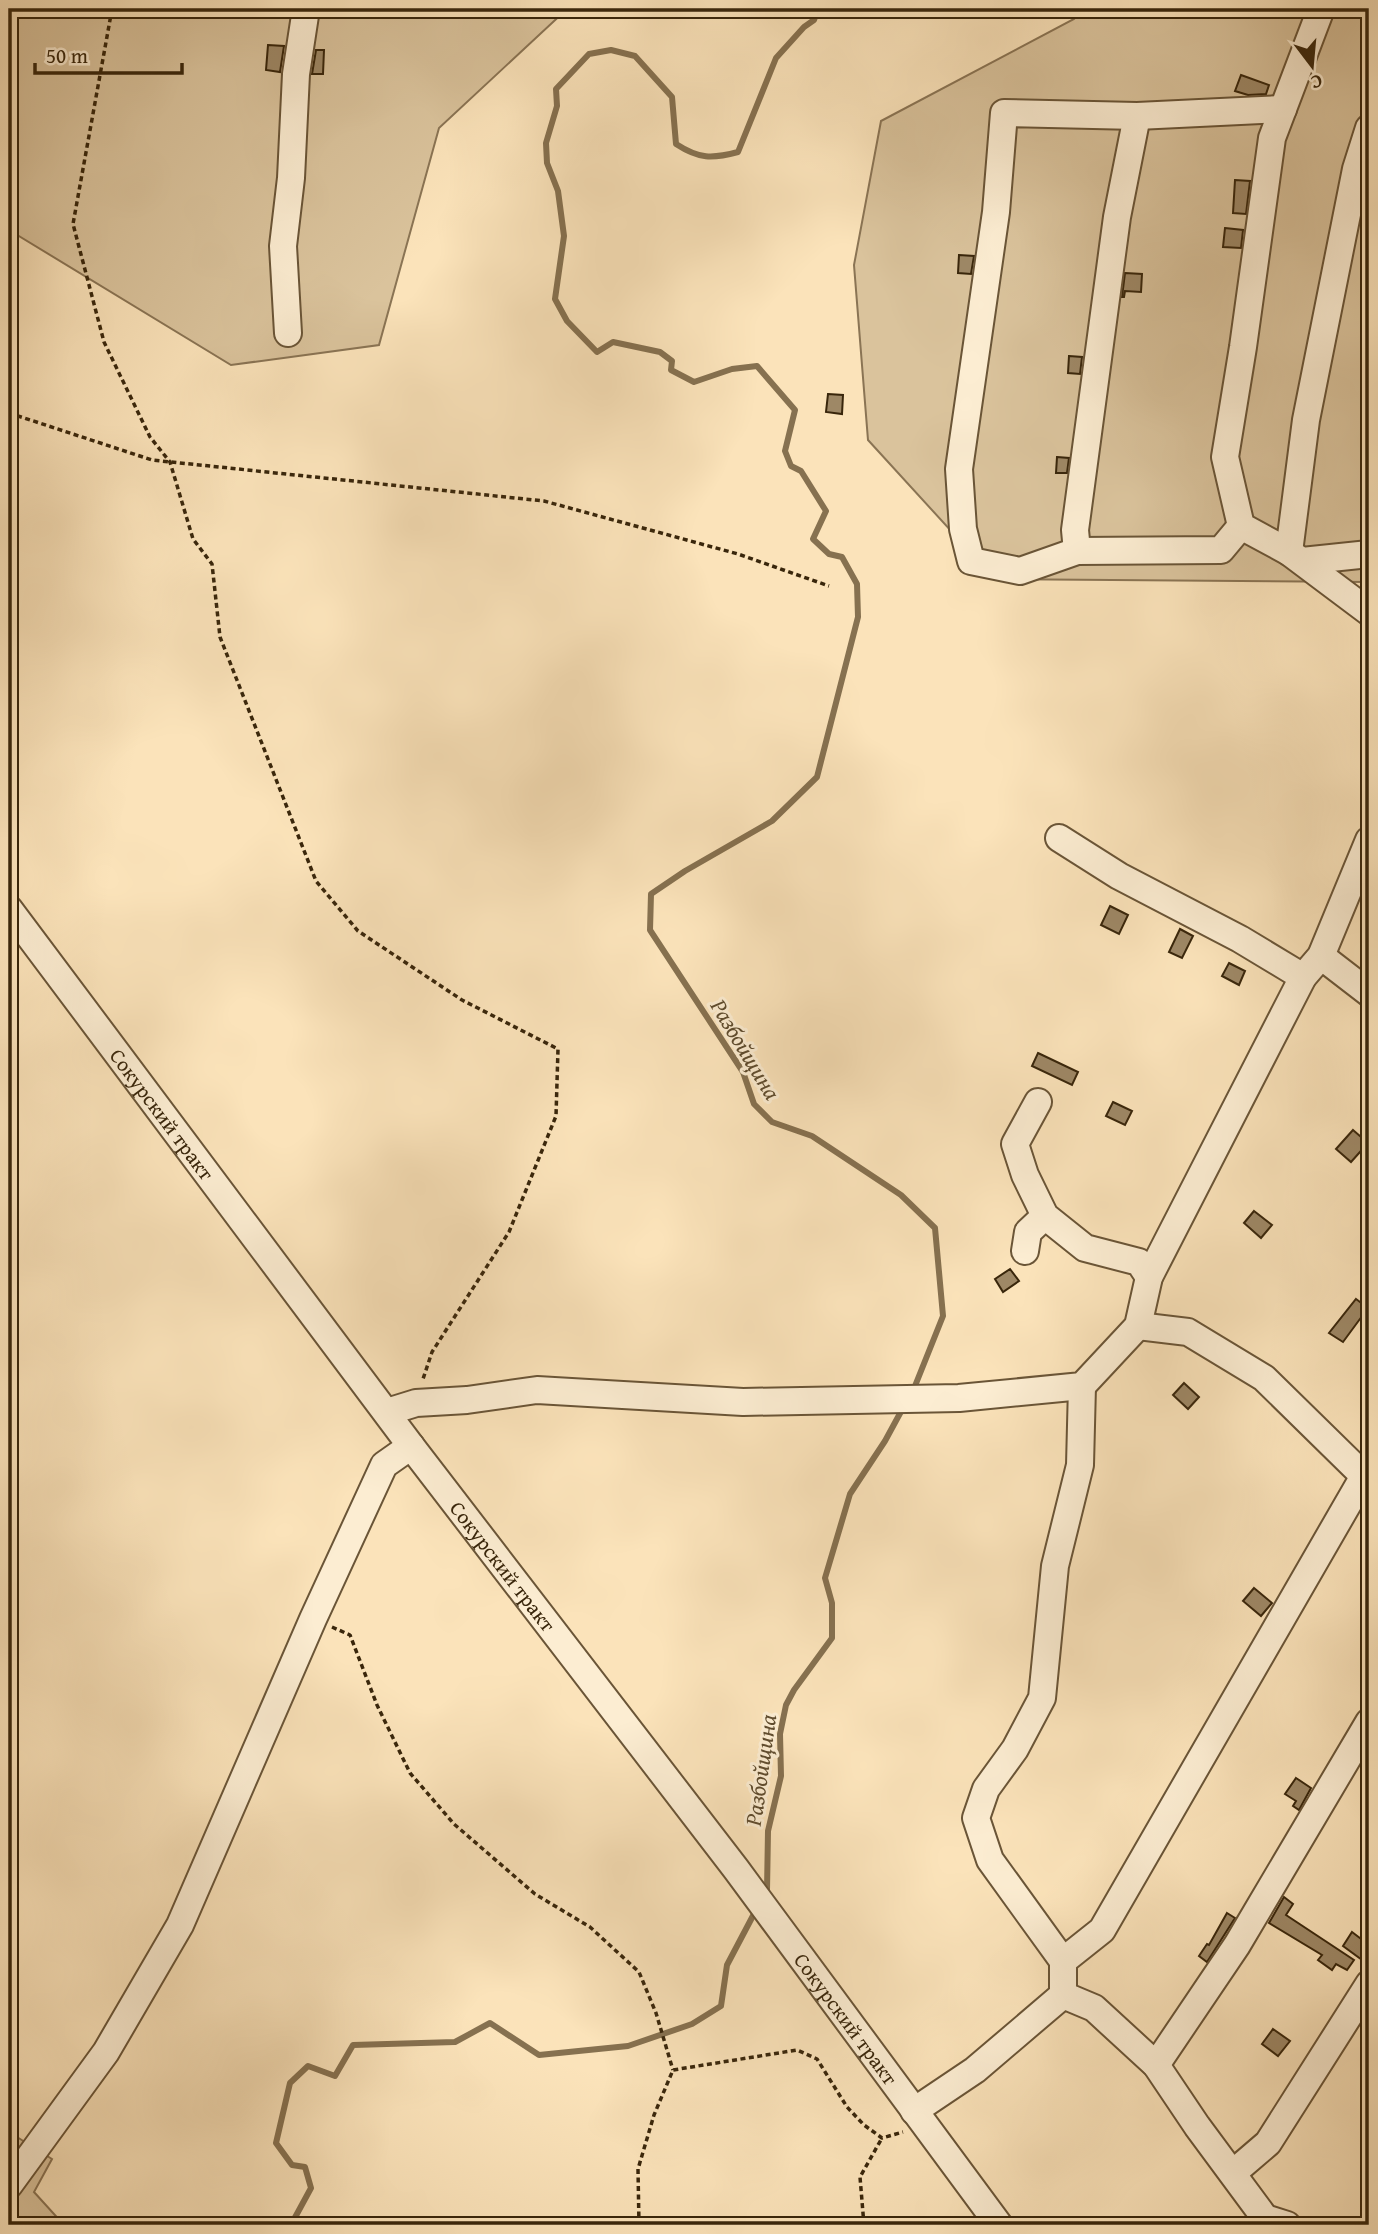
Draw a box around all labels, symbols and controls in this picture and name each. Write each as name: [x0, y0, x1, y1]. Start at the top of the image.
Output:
scale bar: [35, 32, 182, 76]
north arrow: [1276, 32, 1346, 102]
text: 50 m: [46, 40, 88, 71]
text: С: [1307, 67, 1326, 97]
water label: Разбойщина: [702, 991, 789, 1106]
street label: Сокурский тракт: [103, 1041, 222, 1186]
street label: Сокурский тракт: [443, 1494, 563, 1638]
water label: Разбойщина: [736, 1712, 784, 1829]
street label: Сокурский тракт: [787, 1946, 906, 2091]

